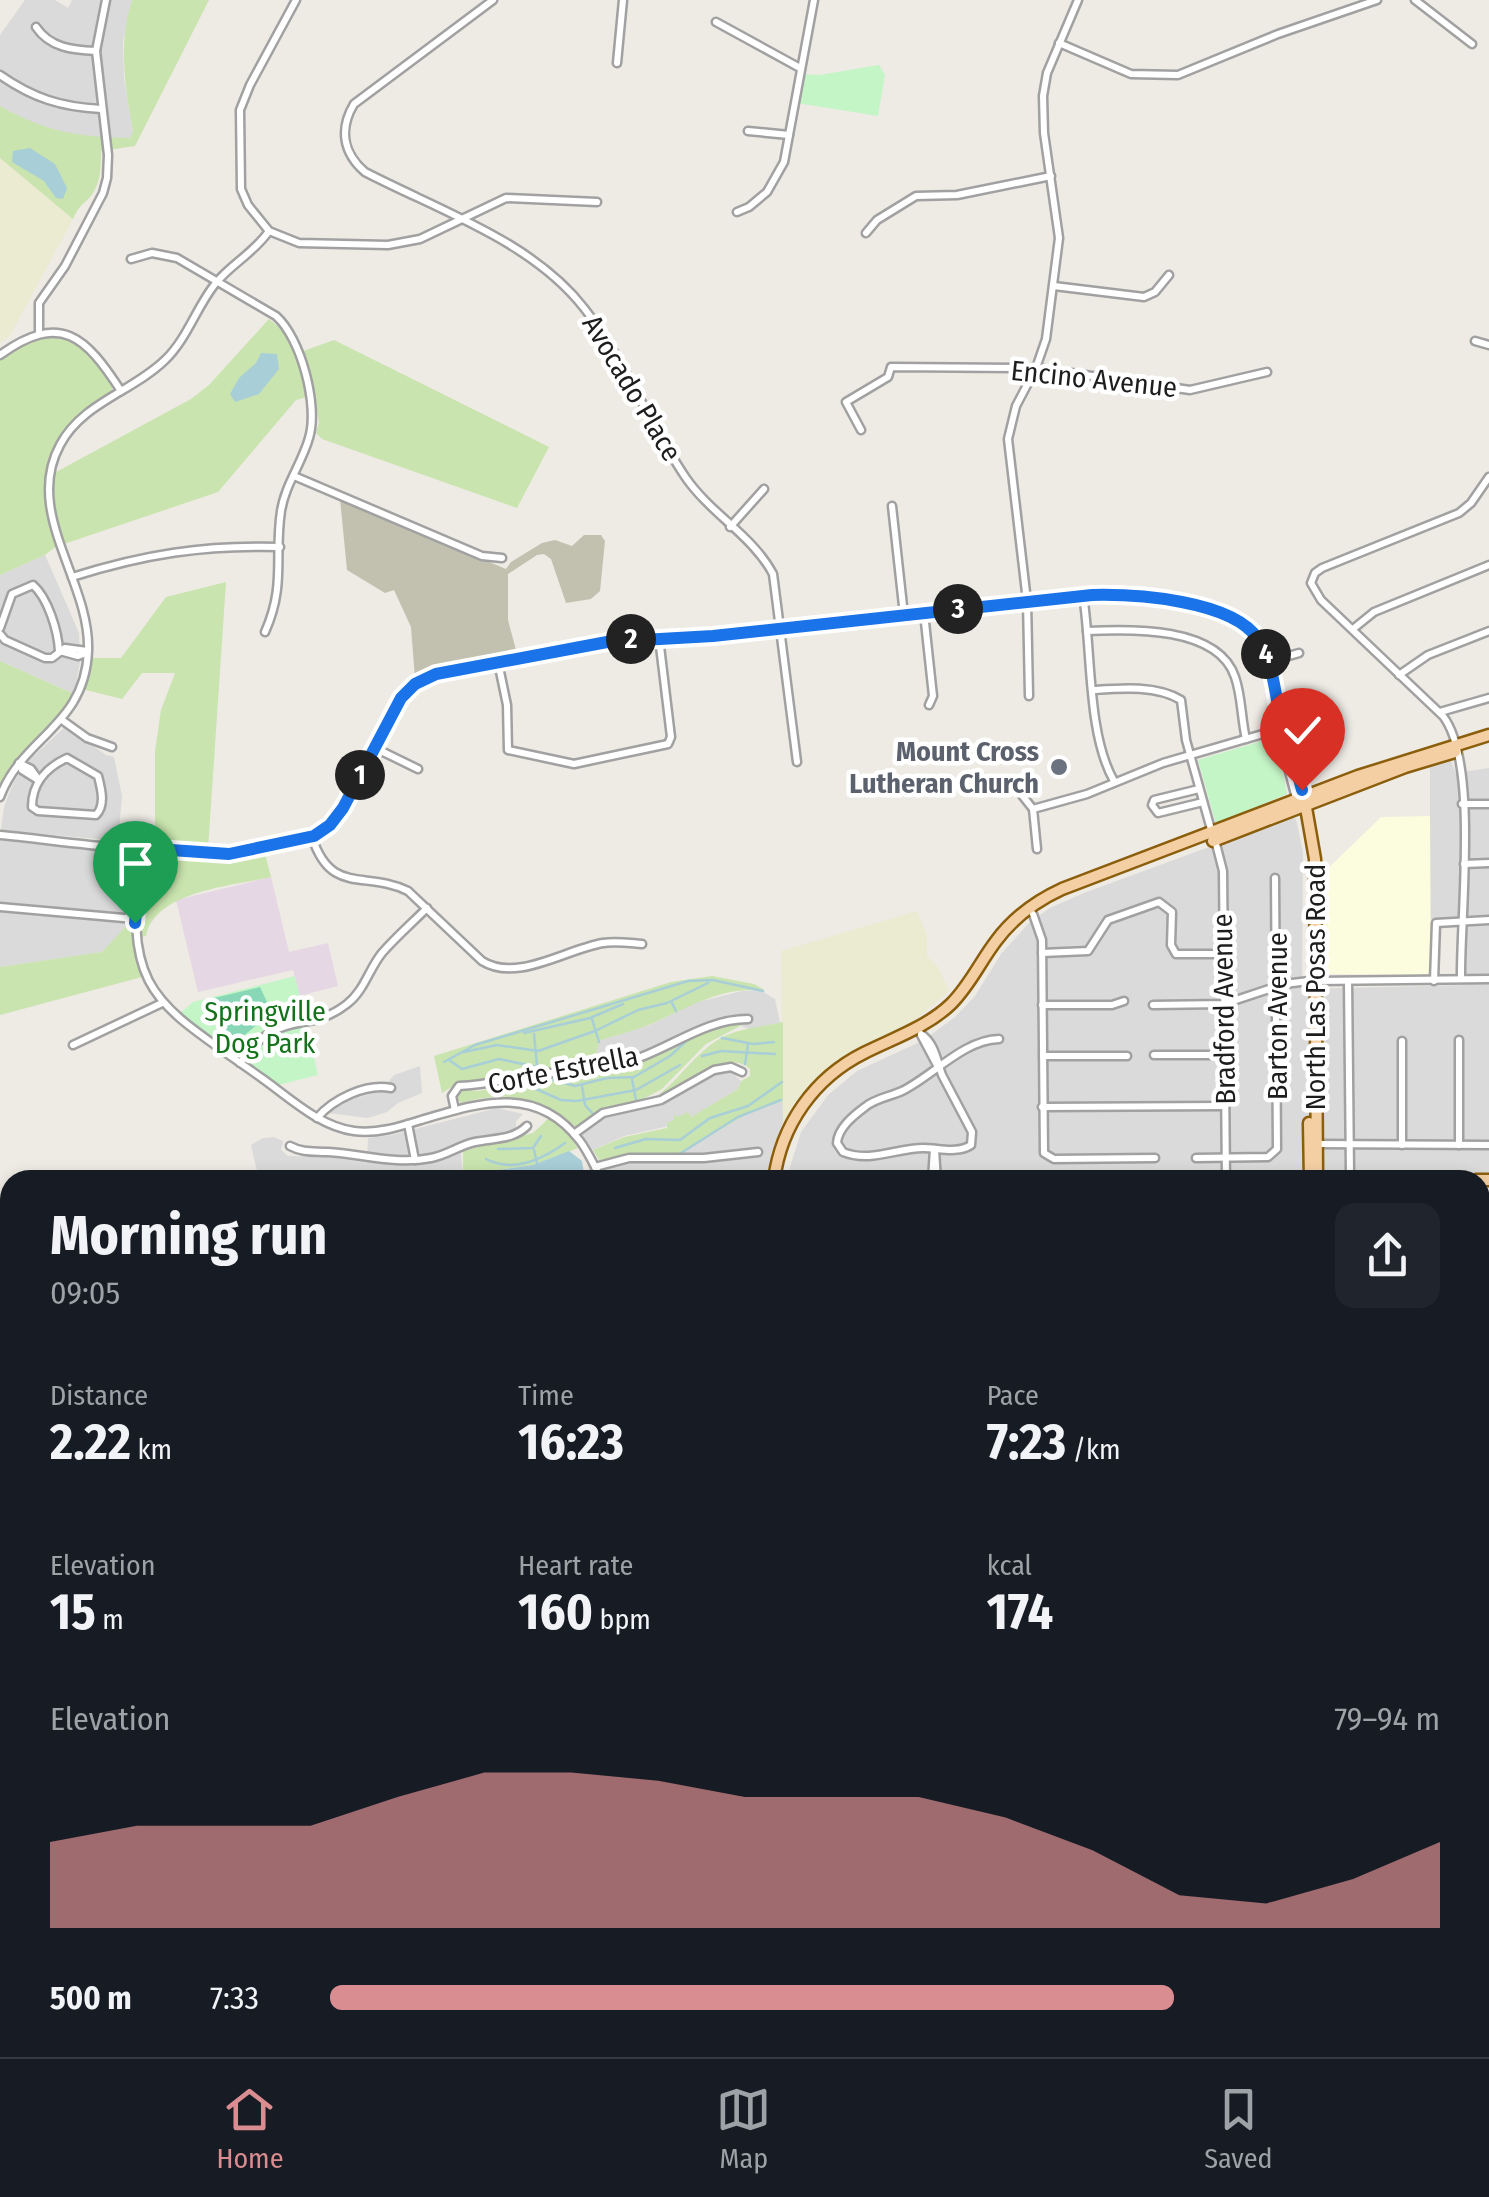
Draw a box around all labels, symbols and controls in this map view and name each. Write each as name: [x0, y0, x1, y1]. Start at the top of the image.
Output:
street label: Avocado Place: [576, 309, 688, 467]
street label: Encino Avenue: [1009, 354, 1179, 404]
pin: 3: [933, 584, 983, 634]
text: 3: [951, 592, 965, 625]
pin: 2: [606, 614, 656, 664]
text: 2: [625, 622, 637, 655]
pin: 4: [1241, 629, 1291, 679]
text: 4: [1259, 637, 1273, 670]
pin: [1260, 688, 1345, 791]
icon: check: [1275, 703, 1330, 758]
place label: Mount Cross Lutheran Church: [849, 735, 1039, 800]
pin: 1: [335, 750, 385, 800]
marker: Mount Cross Lutheran Church: [1048, 756, 1070, 778]
text: 1: [354, 758, 366, 791]
pin: [93, 821, 178, 924]
icon: arrive: [108, 836, 163, 891]
street label: North Las Posas Road: [1299, 864, 1332, 1110]
street label: Bradford Avenue: [1206, 913, 1242, 1105]
street label: Barton Avenue: [1261, 932, 1294, 1100]
park label: Springville Dog Park: [204, 995, 326, 1060]
street label: Corte Estrella: [485, 1039, 641, 1101]
text: Morning run: [50, 1203, 327, 1269]
button: share: [1335, 1203, 1440, 1308]
text: 09:05: [50, 1274, 120, 1312]
text: Distance: [50, 1379, 148, 1412]
text: Time: [518, 1379, 574, 1412]
text: Pace: [987, 1379, 1039, 1412]
text: 2.22: [50, 1412, 131, 1472]
text: 16:23: [518, 1412, 624, 1472]
text: 7:23: [987, 1412, 1066, 1472]
text: km: [131, 1433, 172, 1466]
text: /km: [1066, 1433, 1120, 1466]
text: Elevation: [50, 1549, 155, 1582]
text: Heart rate: [518, 1549, 633, 1582]
text: kcal: [987, 1549, 1032, 1582]
text: 15: [50, 1582, 96, 1642]
text: 160: [518, 1582, 593, 1642]
text: 174: [987, 1582, 1053, 1642]
text: m: [96, 1603, 124, 1636]
text: bpm: [593, 1603, 651, 1636]
text: Elevation: [50, 1700, 170, 1738]
text: 79–94 m: [1334, 1700, 1440, 1738]
text: 500 m: [50, 1979, 132, 2017]
text: 7:33: [210, 1979, 259, 2017]
tab: Home: [216, 2082, 283, 2175]
tab: Map: [716, 2082, 771, 2175]
tab: Saved: [1204, 2082, 1273, 2175]

